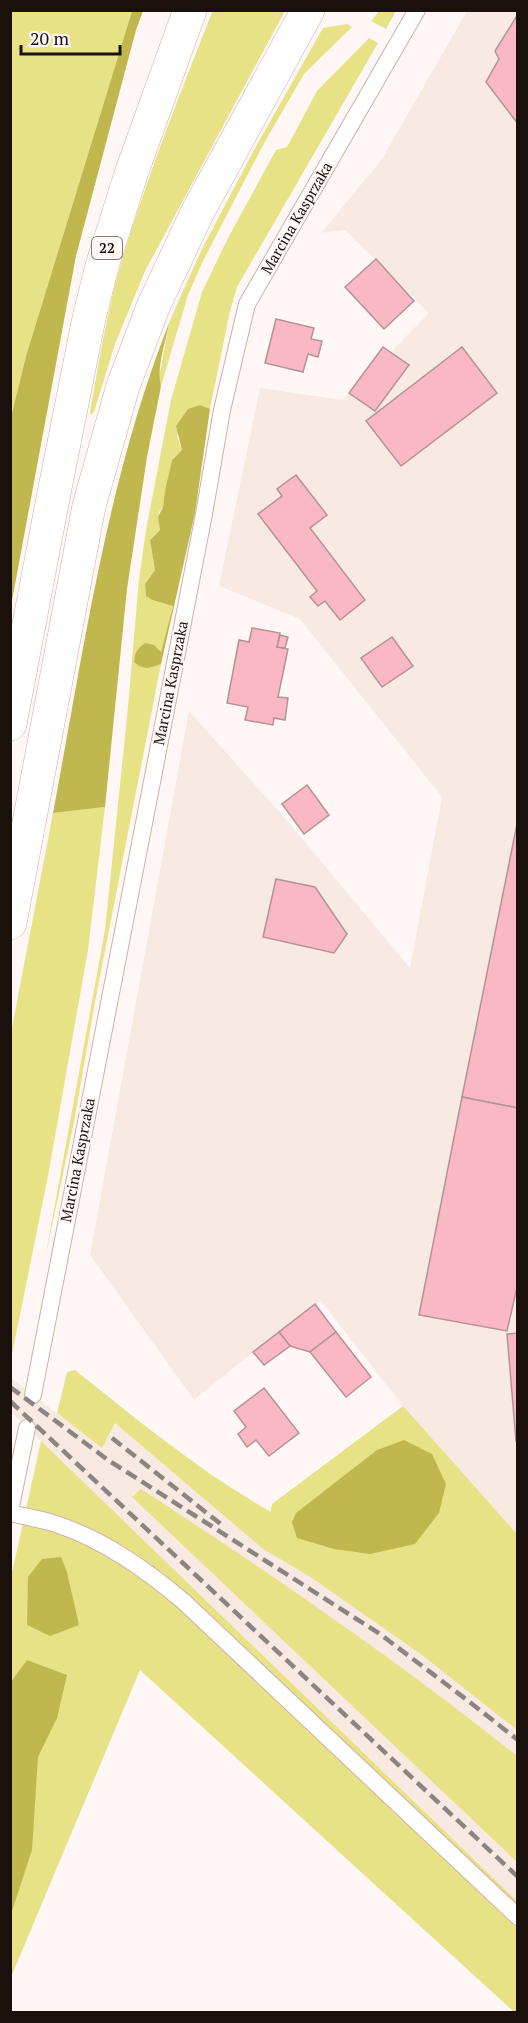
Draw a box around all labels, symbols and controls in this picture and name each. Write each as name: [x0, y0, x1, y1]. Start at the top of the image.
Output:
scale bar: [21, 18, 120, 56]
text: 20 m: [30, 26, 70, 50]
street label: Marcina Kasprzaka: [256, 157, 337, 277]
road number: 22: [92, 237, 122, 259]
street label: Marcina Kasprzaka: [148, 619, 192, 747]
street label: Marcina Kasprzaka: [55, 1096, 99, 1224]

